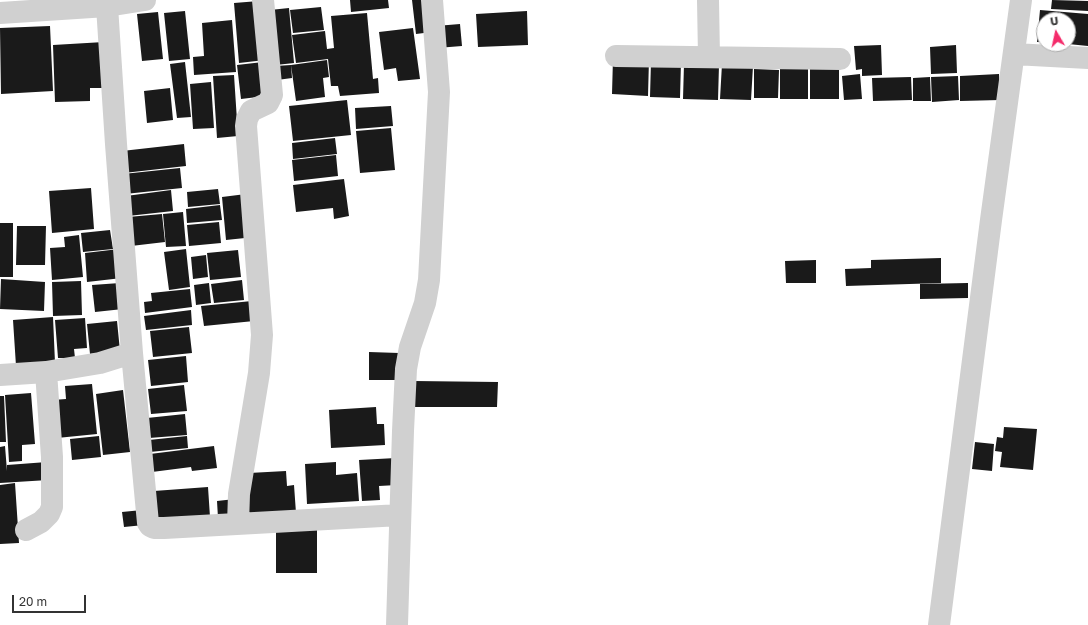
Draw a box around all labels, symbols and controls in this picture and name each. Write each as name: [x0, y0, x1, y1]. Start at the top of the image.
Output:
north arrow: [1036, 12, 1076, 52]
text: U: [1049, 14, 1059, 28]
scale bar: [14, 587, 88, 613]
text: 20 m: [19, 594, 47, 609]

